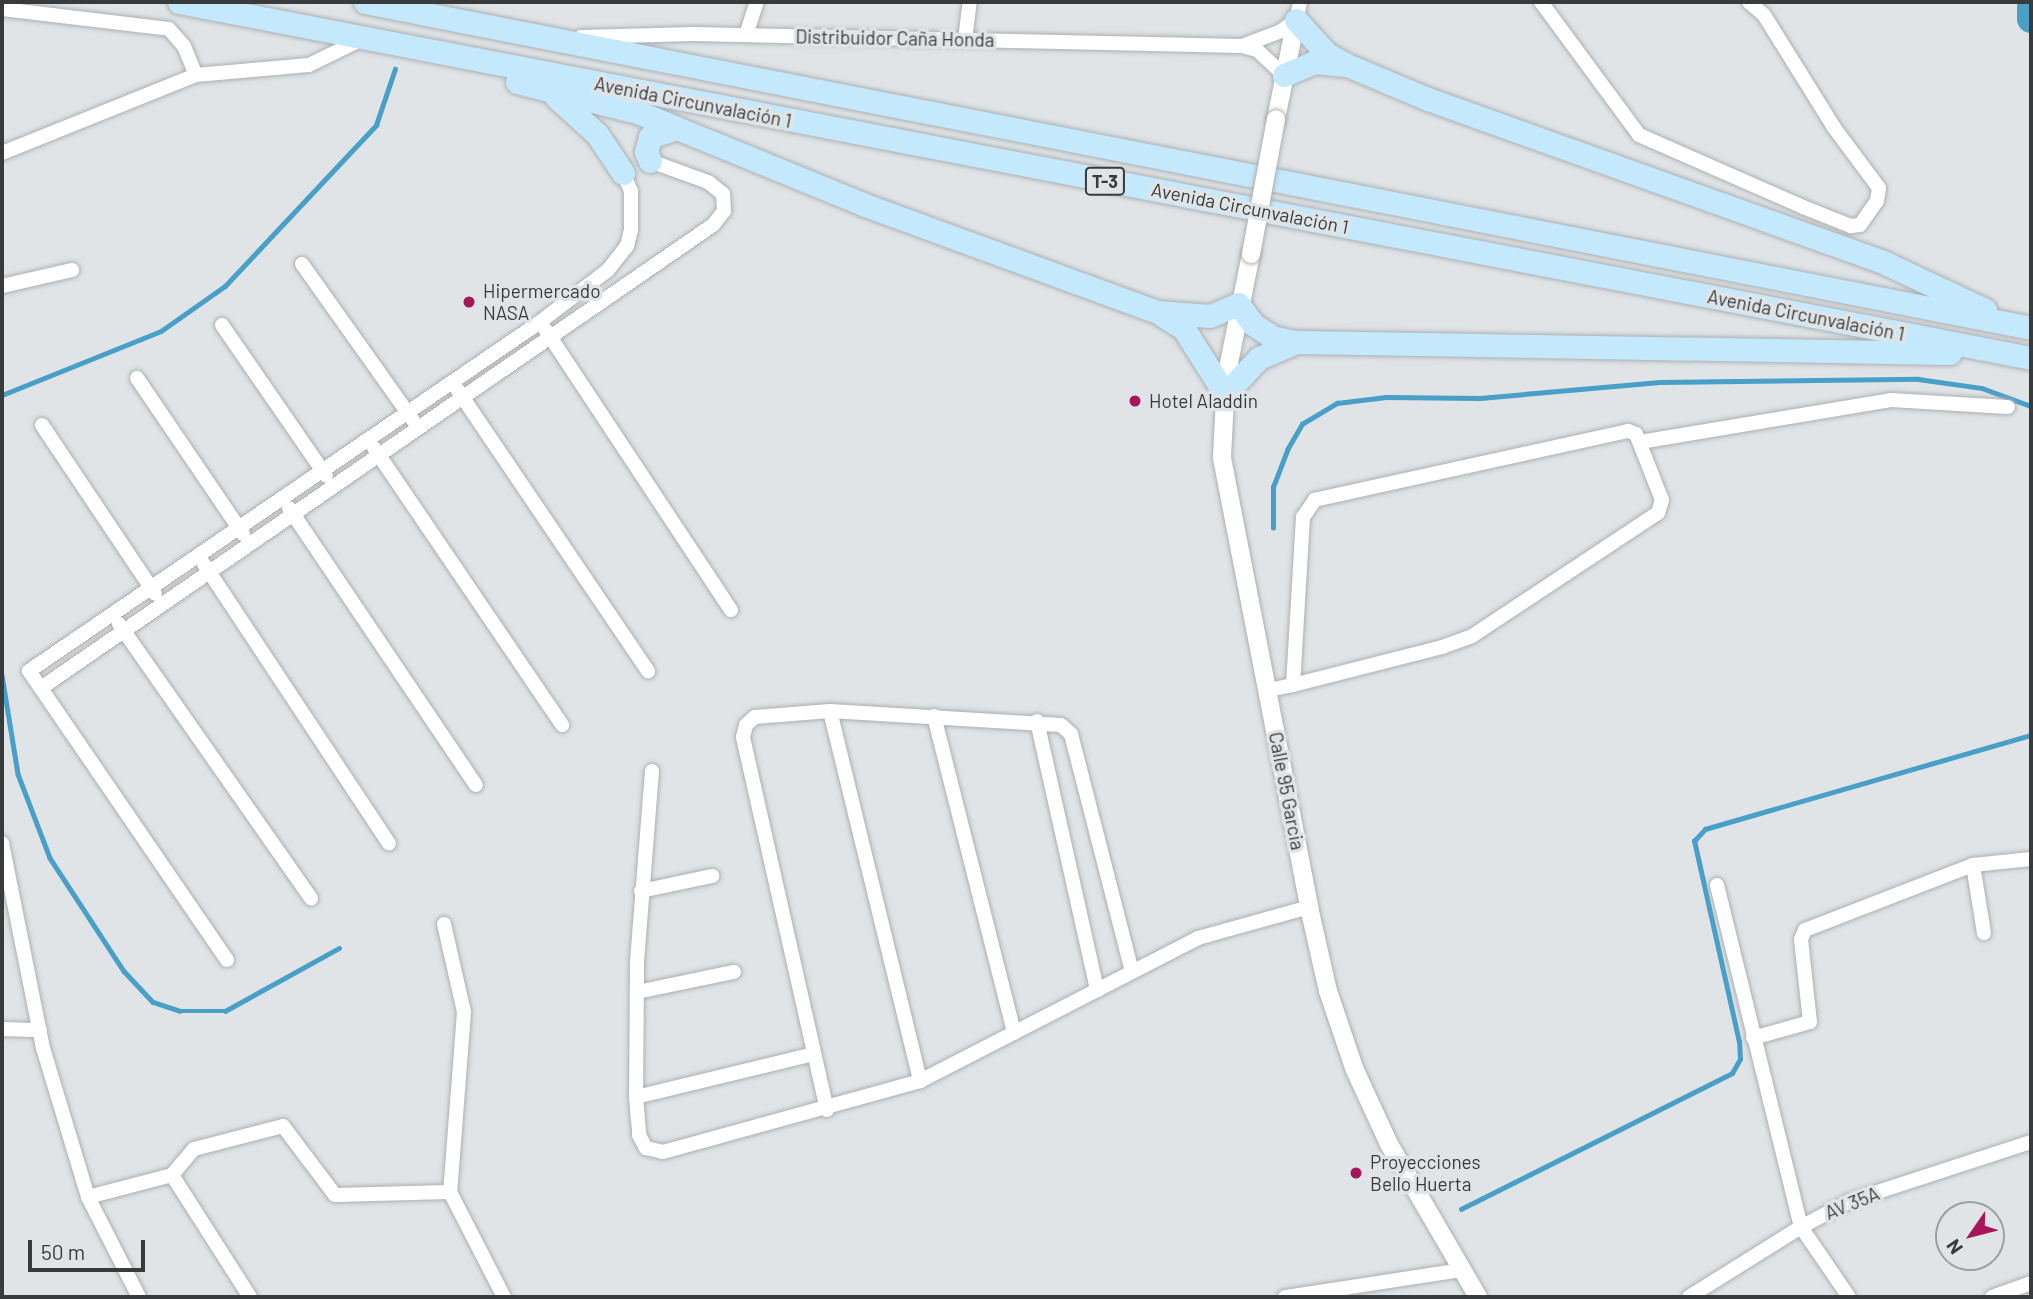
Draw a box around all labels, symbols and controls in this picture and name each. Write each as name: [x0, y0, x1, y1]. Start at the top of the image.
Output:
street label: Distribuidor Caña Honda: [795, 25, 995, 51]
street label: Avenida Circunvalación 1: [592, 72, 794, 132]
road number: T-3: [1084, 166, 1126, 196]
street label: Avenida Circunvalación 1: [1149, 178, 1351, 238]
place label: Hipermercado NASA: [483, 280, 601, 324]
street label: Avenida Circunvalación 1: [1705, 285, 1907, 345]
marker: Hipermercado NASA: [461, 294, 477, 310]
place label: Hotel Aladdin: [1149, 390, 1258, 412]
marker: Hotel Aladdin: [1127, 393, 1143, 409]
street label: Calle 95 Garcia: [1264, 730, 1310, 852]
place label: Proyecciones Bello Huerta: [1370, 1151, 1481, 1195]
marker: Proyecciones Bello Huerta: [1348, 1165, 1364, 1181]
street label: AV 35A: [1821, 1182, 1883, 1224]
north arrow: [1935, 1201, 2005, 1271]
scale bar: [32, 1226, 149, 1270]
text: N: [1941, 1235, 1967, 1259]
text: 50 m: [41, 1239, 85, 1264]

